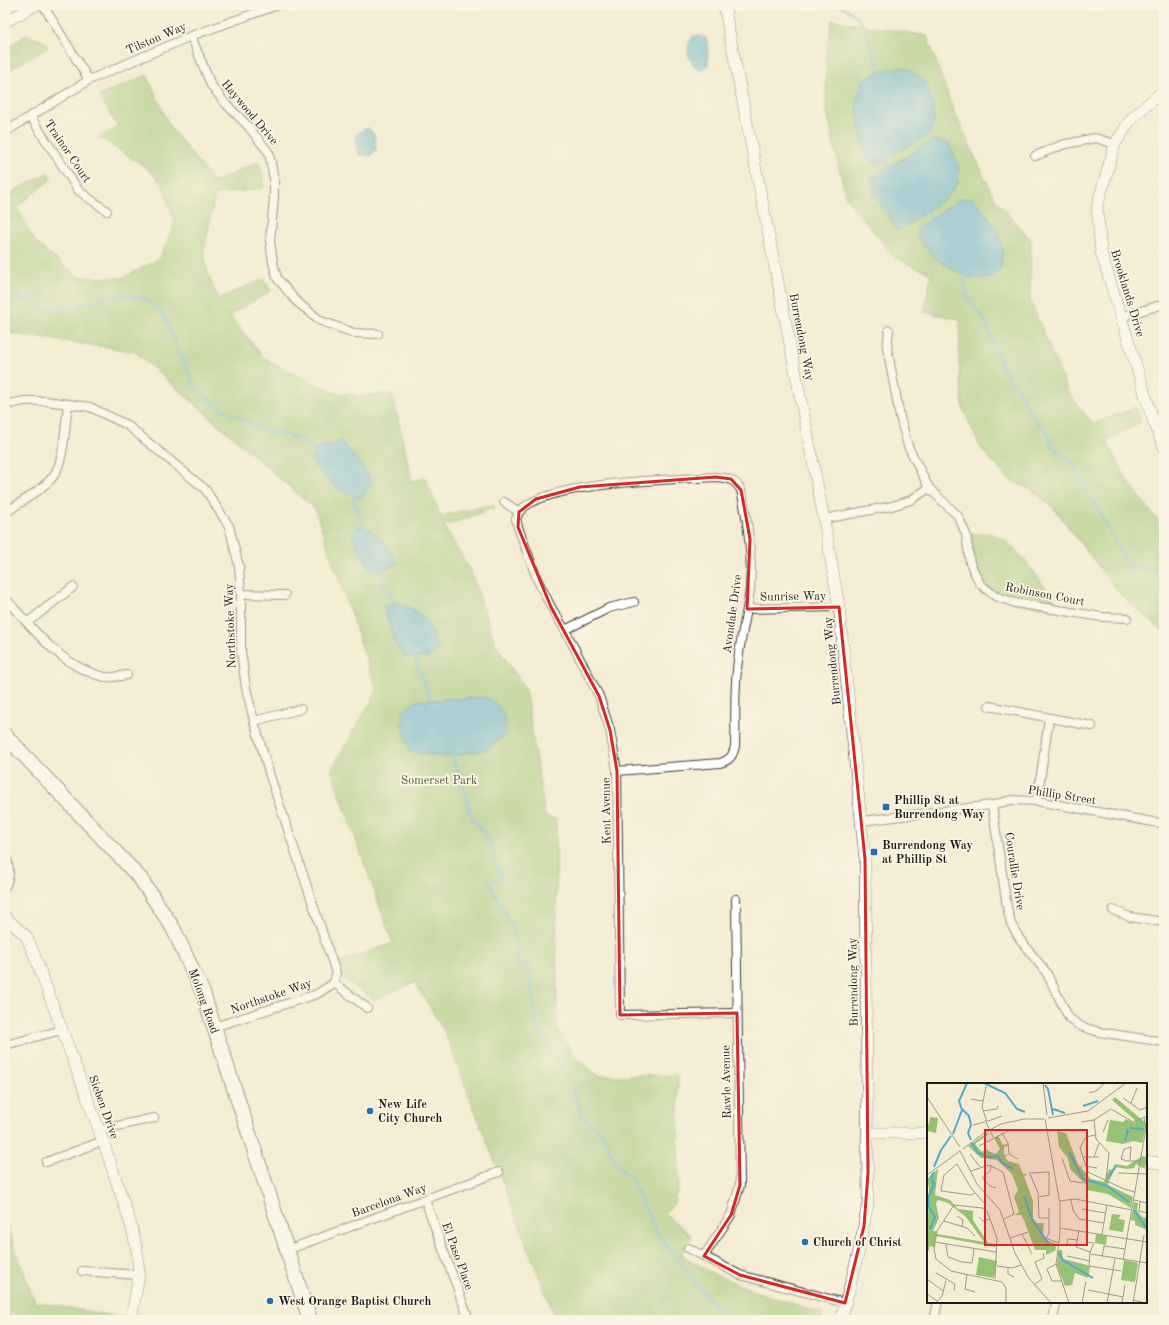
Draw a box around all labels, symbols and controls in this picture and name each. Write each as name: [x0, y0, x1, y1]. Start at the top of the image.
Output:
street label: Tilston Way: [124, 21, 189, 57]
street label: Haywood Drive: [219, 78, 280, 148]
street label: Trainor Court: [42, 118, 93, 185]
street label: Brooklands Drive: [1108, 248, 1146, 339]
street label: Burrendong Way: [787, 292, 816, 383]
street label: Avondale Drive: [721, 573, 745, 654]
street label: Robinson Court: [1004, 581, 1086, 609]
street label: Northstoke Way: [223, 583, 238, 669]
street label: Sunrise Way: [760, 590, 827, 604]
street label: Burrendong Way: [822, 615, 844, 706]
park label: Somerset Park: [401, 775, 477, 787]
street label: Kent Avenue: [600, 777, 614, 844]
street label: Phillip Street: [1027, 785, 1097, 807]
place label: Phillip St at Burrendong Way: [894, 795, 985, 821]
marker: Phillip St at Burrendong Way: [881, 802, 891, 812]
street label: Courallie Drive: [1002, 831, 1026, 911]
place label: Burrendong Way at Phillip St: [882, 840, 973, 866]
marker: Burrendong Way at Phillip St: [869, 847, 879, 857]
street label: Burrendong Way: [847, 937, 861, 1027]
street label: Molong Road: [186, 967, 220, 1035]
street label: Northstoke Way: [229, 977, 314, 1017]
street label: Rawle Avenue: [720, 1045, 734, 1119]
street label: Sieben Drive: [86, 1074, 120, 1141]
inset map: [927, 1083, 1147, 1303]
place label: New Life City Church: [378, 1099, 443, 1125]
marker: New Life City Church: [365, 1106, 375, 1116]
street label: Barcelona Way: [350, 1182, 429, 1220]
street label: El Paso Place: [439, 1221, 475, 1292]
marker: Church of Christ: [800, 1237, 810, 1247]
place label: Church of Christ: [813, 1237, 902, 1249]
marker: West Orange Baptist Church: [265, 1296, 275, 1306]
place label: West Orange Baptist Church: [278, 1296, 432, 1308]

